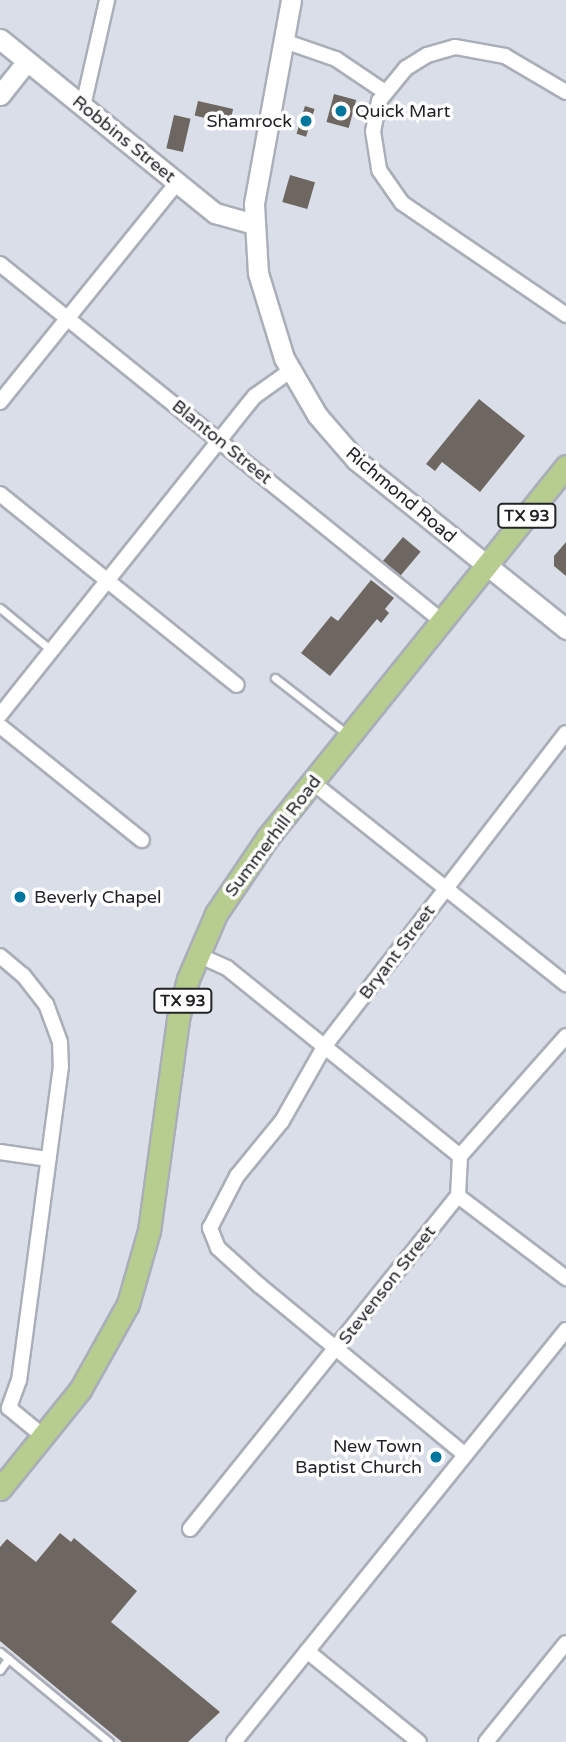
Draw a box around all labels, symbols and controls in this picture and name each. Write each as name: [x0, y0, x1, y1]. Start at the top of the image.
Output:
street label: Robbins Street: [68, 91, 180, 187]
place label: Quick Mart: [355, 100, 450, 122]
marker: Quick Mart: [333, 103, 349, 119]
place label: Shamrock: [206, 110, 292, 132]
marker: Shamrock: [298, 113, 314, 129]
street label: Blanton Street: [168, 395, 276, 489]
street label: Richmond Road: [341, 443, 461, 547]
road number: TX 93: [497, 503, 557, 528]
street label: Summerhill Road: [220, 771, 326, 901]
place label: Beverly Chapel: [34, 886, 161, 908]
marker: Beverly Chapel: [12, 889, 28, 905]
street label: Bryant Street: [354, 901, 440, 1003]
road number: TX 93: [153, 988, 213, 1014]
street label: Stevenson Street: [334, 1221, 440, 1349]
place label: New Town Baptist Church: [295, 1436, 422, 1478]
marker: New Town Baptist Church: [428, 1449, 444, 1465]

